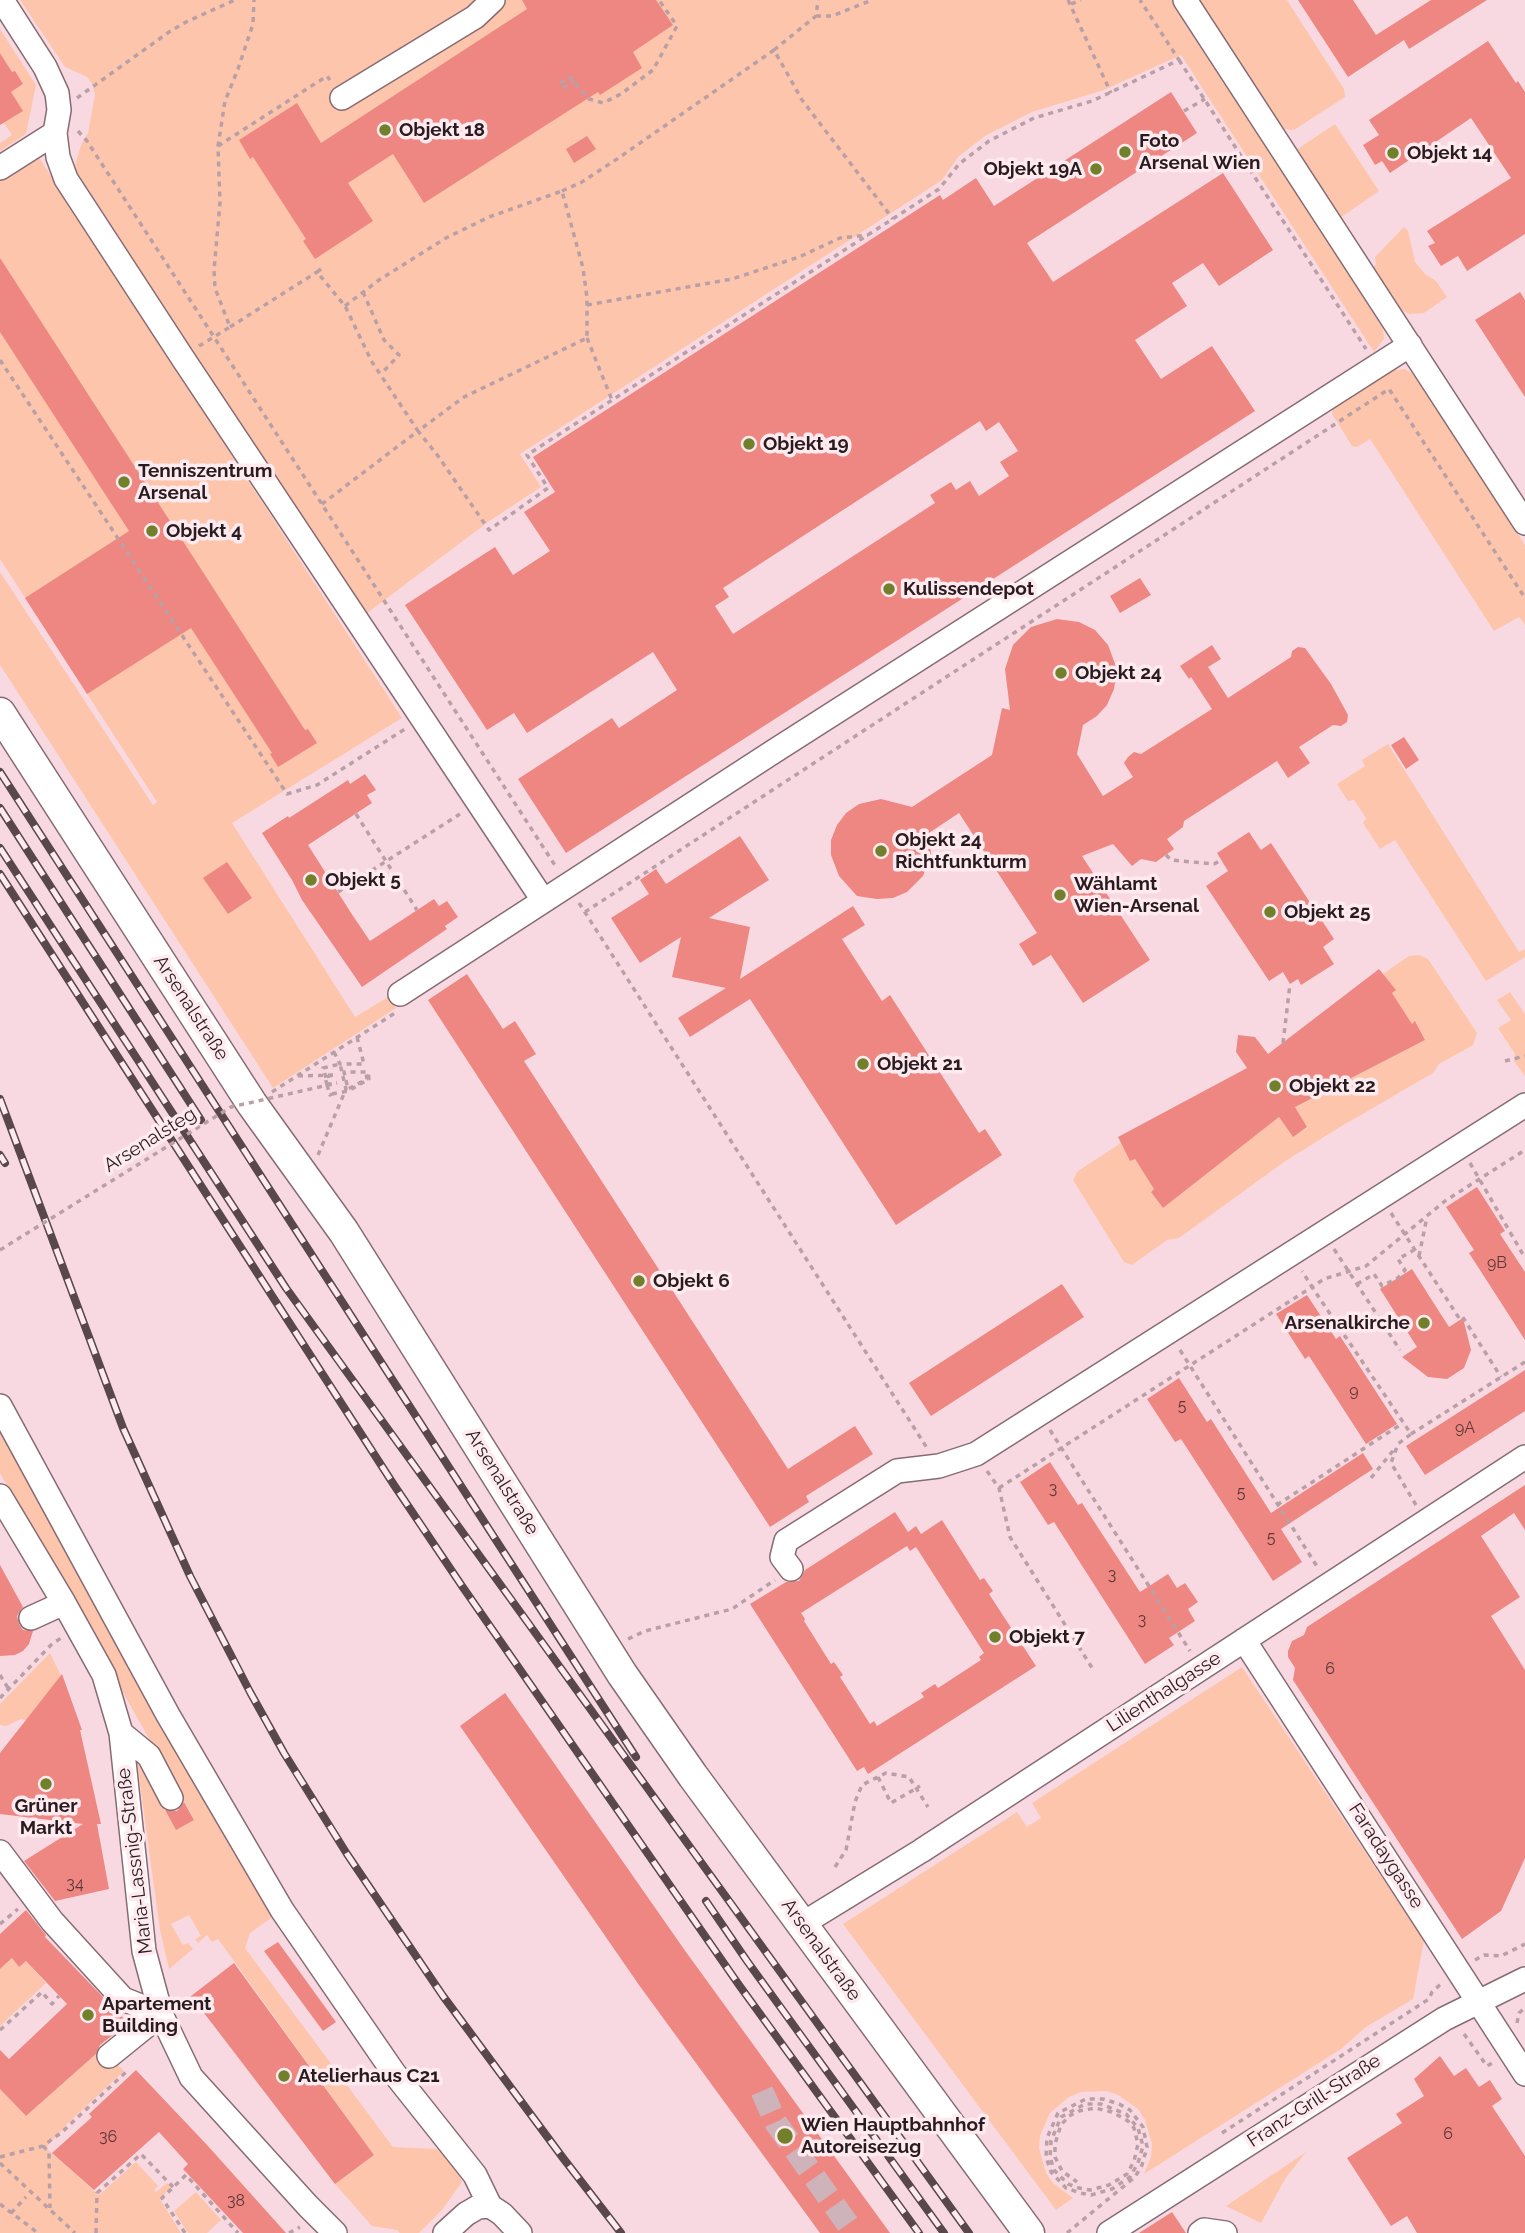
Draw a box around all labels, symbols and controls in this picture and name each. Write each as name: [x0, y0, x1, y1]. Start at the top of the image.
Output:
place label: Objekt 18: [399, 119, 485, 141]
marker: Objekt 18: [377, 122, 393, 138]
place label: Foto Arsenal Wien: [1139, 130, 1261, 174]
place label: Objekt 14: [1407, 142, 1492, 164]
marker: Foto Arsenal Wien: [1117, 144, 1133, 160]
marker: Objekt 14: [1385, 145, 1401, 161]
place label: Objekt 19A: [983, 158, 1082, 180]
marker: Objekt 19A: [1088, 161, 1104, 177]
place label: Objekt 19: [763, 433, 849, 455]
marker: Objekt 19: [741, 436, 757, 452]
place label: Tenniszentrum Arsenal: [138, 460, 273, 504]
marker: Tenniszentrum Arsenal: [116, 474, 132, 490]
place label: Objekt 4: [166, 520, 242, 542]
marker: Objekt 4: [144, 523, 160, 539]
place label: Kulissendepot: [903, 578, 1034, 600]
marker: Kulissendepot: [881, 581, 897, 597]
place label: Objekt 24: [1075, 662, 1162, 684]
marker: Objekt 24: [1053, 665, 1069, 681]
place label: Objekt 24 Richtfunkturm: [895, 829, 1027, 873]
marker: Objekt 24 Richtfunkturm: [873, 843, 889, 859]
place label: Objekt 5: [325, 869, 401, 891]
marker: Objekt 5: [303, 872, 319, 888]
place label: Wählamt Wien-Arsenal: [1074, 873, 1199, 917]
marker: Wählamt Wien-Arsenal: [1052, 887, 1068, 903]
place label: Objekt 25: [1284, 901, 1370, 923]
marker: Objekt 25: [1262, 904, 1278, 920]
street label: Arsenalstraße: [149, 951, 233, 1065]
place label: Objekt 21: [877, 1053, 962, 1075]
marker: Objekt 21: [855, 1056, 871, 1072]
place label: Objekt 22: [1289, 1075, 1376, 1097]
marker: Objekt 22: [1267, 1078, 1283, 1094]
street label: Arsenalsteg: [100, 1103, 200, 1177]
house number: 9B: [1487, 1253, 1507, 1273]
place label: Objekt 6: [653, 1270, 730, 1292]
marker: Objekt 6: [631, 1273, 647, 1289]
place label: Arsenalkirche: [1284, 1312, 1410, 1334]
marker: Arsenalkirche: [1416, 1315, 1432, 1331]
house number: 9: [1349, 1381, 1359, 1401]
house number: 5: [1178, 1396, 1186, 1416]
house number: 9A: [1455, 1418, 1475, 1438]
street label: Arsenalstraße: [460, 1425, 544, 1539]
house number: 3: [1049, 1479, 1057, 1499]
house number: 5: [1237, 1483, 1245, 1503]
house number: 5: [1267, 1528, 1275, 1548]
house number: 3: [1108, 1565, 1116, 1585]
house number: 3: [1138, 1610, 1146, 1630]
place label: Objekt 7: [1009, 1626, 1085, 1648]
marker: Objekt 7: [987, 1629, 1003, 1645]
street label: Lilienthalgasse: [1103, 1647, 1225, 1737]
house number: 6: [1325, 1659, 1335, 1679]
street label: Maria-Lassnig-Straße: [112, 1767, 158, 1955]
marker: Grüner Markt: [38, 1776, 54, 1792]
place label: Grüner Markt: [14, 1795, 78, 1839]
street label: Faradaygasse: [1344, 1799, 1428, 1913]
house number: 34: [66, 1874, 84, 1894]
street label: Arsenalstraße: [776, 1895, 866, 2005]
place label: Apartement Building: [102, 1993, 211, 2037]
marker: Apartement Building: [80, 2007, 96, 2023]
street label: Franz-Grill-Straße: [1243, 2049, 1385, 2153]
place label: Atelierhaus C21: [298, 2065, 440, 2087]
marker: Atelierhaus C21: [276, 2068, 292, 2084]
place label: Wien Hauptbahnhof Autoreisezug: [801, 2114, 985, 2158]
house number: 6: [1443, 2124, 1453, 2144]
marker: Wien Hauptbahnhof Autoreisezug: [775, 2126, 795, 2146]
house number: 36: [99, 2127, 117, 2147]
house number: 38: [227, 2191, 245, 2211]

